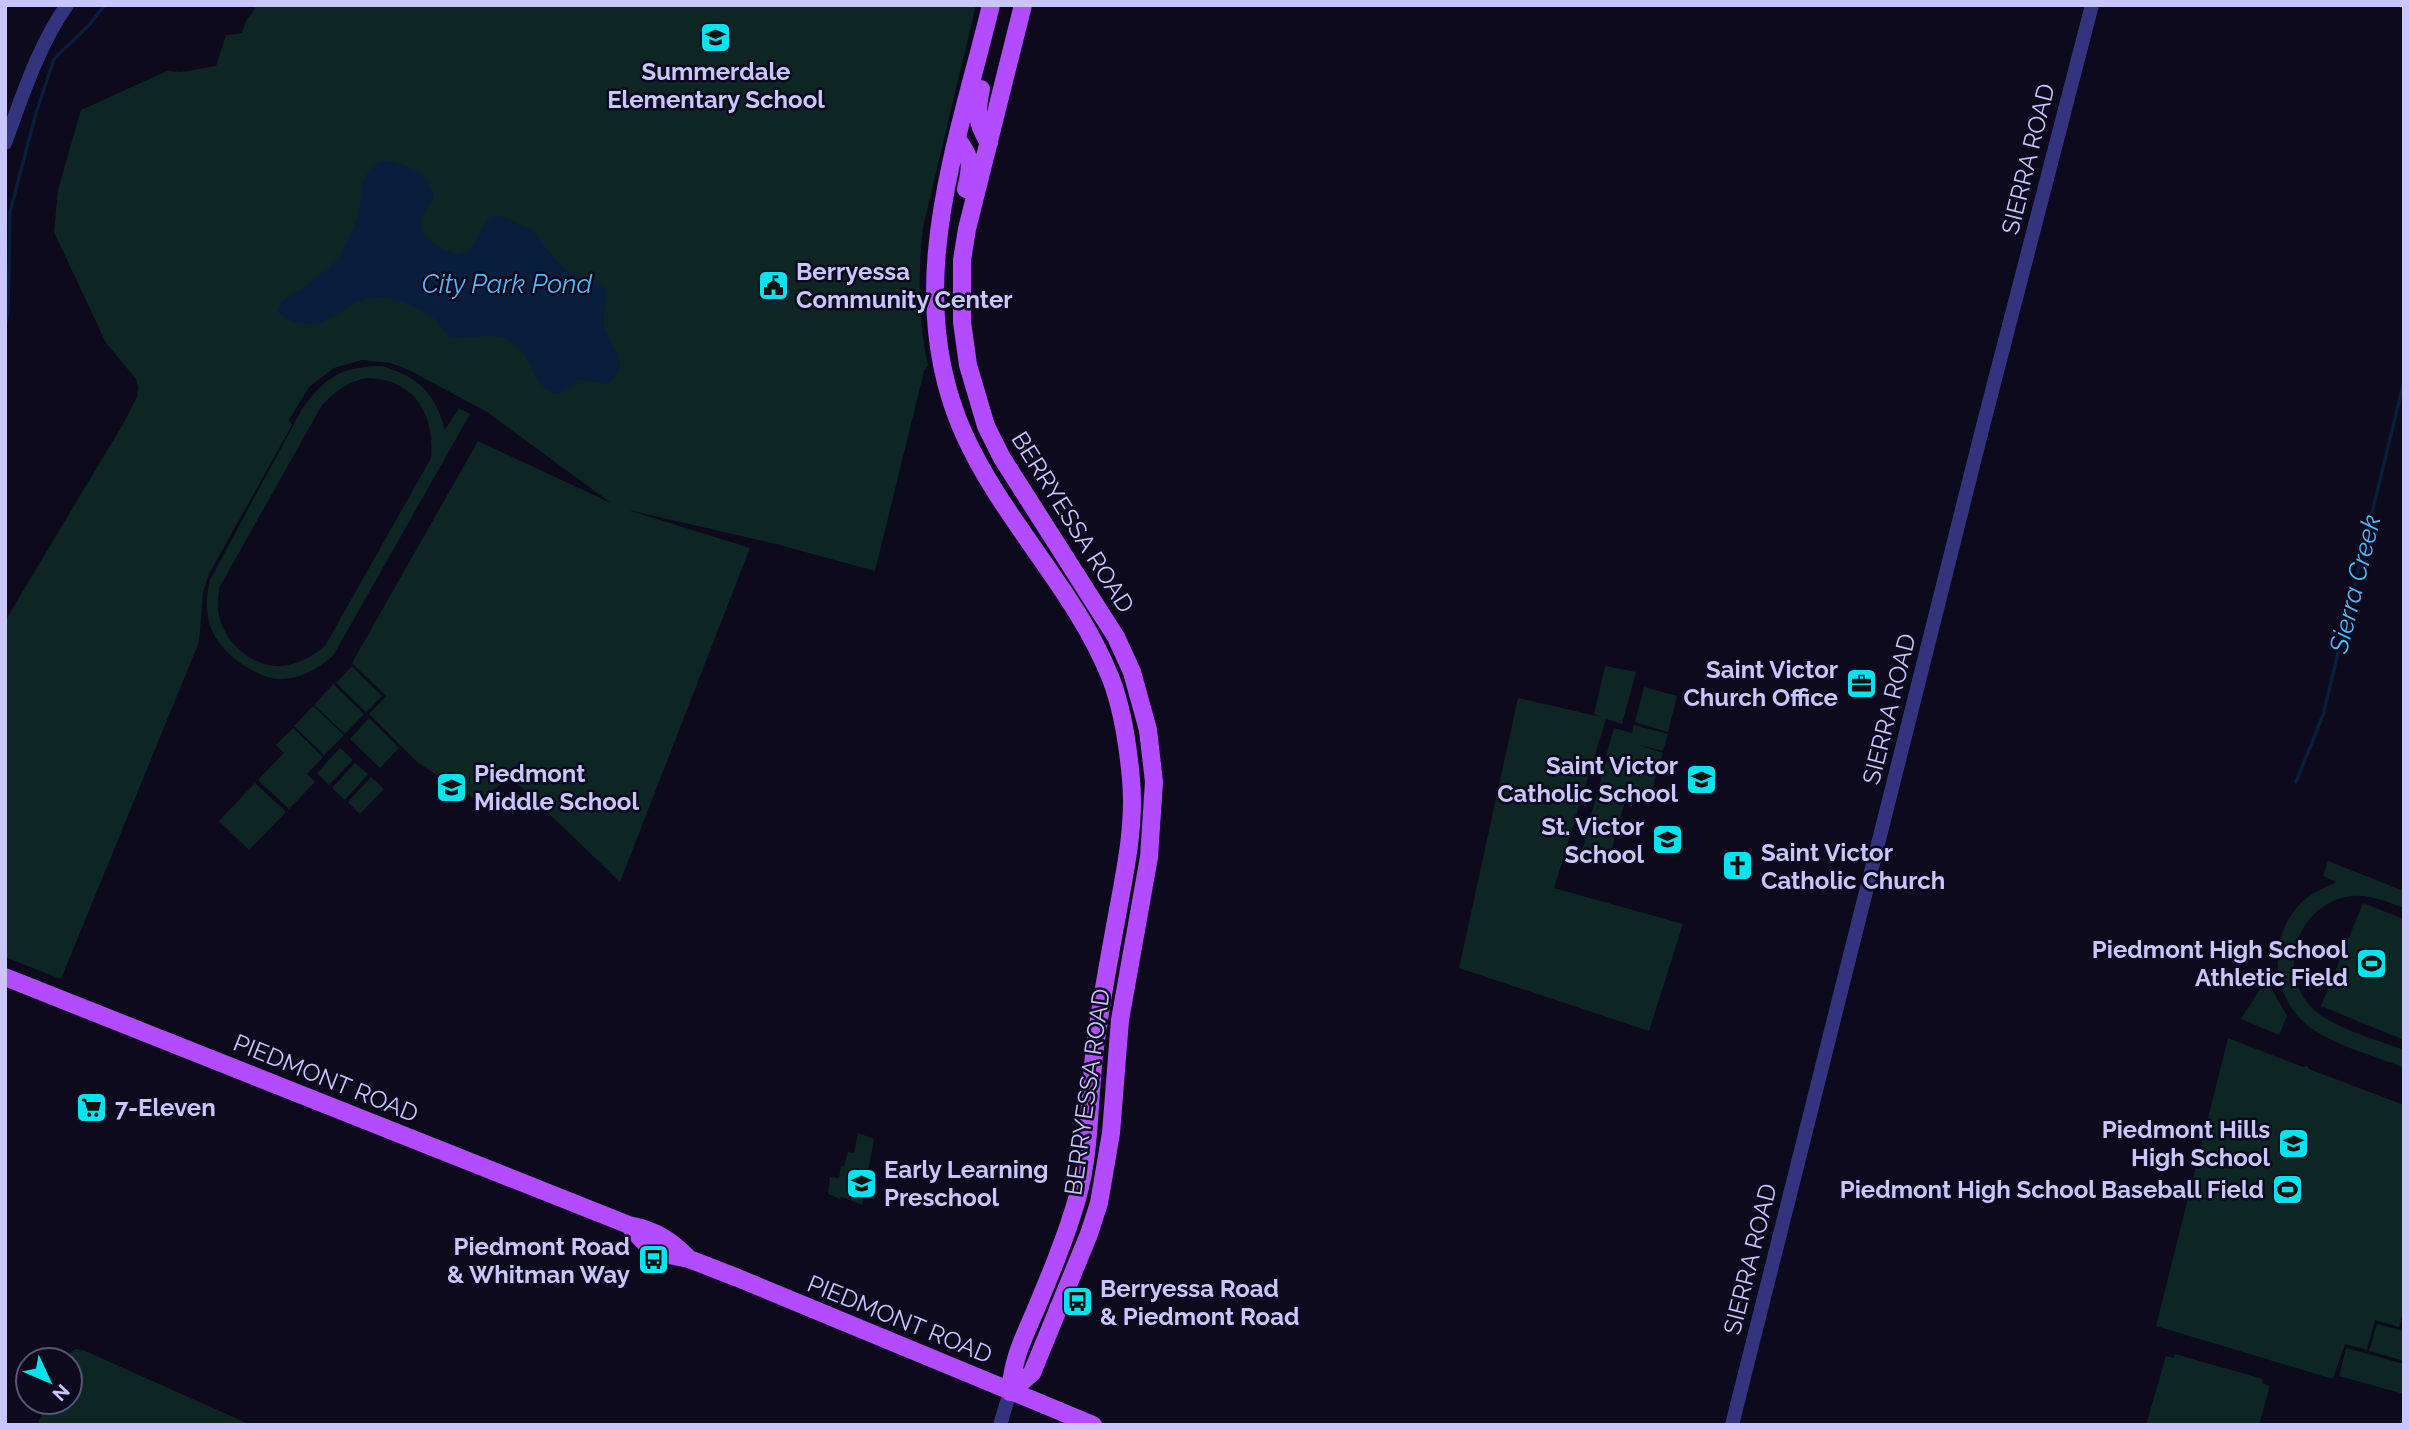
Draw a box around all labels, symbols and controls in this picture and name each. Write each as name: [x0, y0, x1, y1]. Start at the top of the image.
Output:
school or university icon: Summerdale Elementary School: [699, 20, 733, 54]
place label: Summerdale Elementary School: [607, 57, 825, 114]
street label: SIERRA ROAD: [1995, 81, 2061, 237]
place label: Berryessa Community Center: [796, 257, 1013, 314]
public building icon: Berryessa Community Center: [756, 268, 790, 302]
water label: City Park Pond: [422, 269, 593, 299]
street label: BERRYESSA ROAD: [1006, 426, 1140, 618]
water label: Sierra Creek: [2323, 512, 2387, 657]
street label: SIERRA ROAD: [1856, 631, 1922, 787]
place label: Saint Victor Church Office: [1683, 655, 1838, 712]
office icon: Saint Victor Church Office: [1844, 666, 1878, 700]
place label: Saint Victor Catholic School: [1497, 751, 1678, 808]
place label: Piedmont Middle School: [474, 759, 639, 816]
school or university icon: Saint Victor Catholic School: [1684, 762, 1718, 796]
school or university icon: Piedmont Middle School: [434, 770, 468, 804]
place label: St. Victor School: [1541, 812, 1644, 869]
school or university icon: St. Victor School: [1650, 823, 1684, 857]
place label: Saint Victor Catholic Church: [1761, 838, 1945, 895]
church icon: Saint Victor Catholic Church: [1721, 849, 1755, 883]
place label: Piedmont High School Athletic Field: [2092, 935, 2348, 992]
sports icon: Piedmont High School Athletic Field: [2354, 946, 2388, 980]
street label: BERRYESSA ROAD: [1058, 987, 1116, 1197]
street label: PIEDMONT ROAD: [229, 1028, 423, 1128]
supermarket icon: 7-Eleven: [75, 1090, 109, 1124]
place label: 7-Eleven: [115, 1093, 216, 1122]
place label: Piedmont Hills High School: [2102, 1115, 2270, 1172]
school or university icon: Piedmont Hills High School: [2276, 1126, 2310, 1160]
place label: Early Learning Preschool: [884, 1155, 1049, 1212]
school or university icon: Early Learning Preschool: [844, 1166, 878, 1200]
sports icon: Piedmont High School Baseball Field: [2270, 1172, 2304, 1206]
place label: Piedmont High School Baseball Field: [1840, 1175, 2264, 1204]
street label: SIERRA ROAD: [1717, 1181, 1783, 1337]
place label: Piedmont Road & Whitman Way: [447, 1232, 630, 1289]
bus stop icon: Piedmont Road & Whitman Way: [636, 1243, 670, 1277]
street label: PIEDMONT ROAD: [803, 1269, 997, 1369]
place label: Berryessa Road & Piedmont Road: [1100, 1274, 1299, 1331]
bus stop icon: Berryessa Road & Piedmont Road: [1060, 1285, 1094, 1319]
north arrow: [14, 1346, 84, 1416]
text: N: [48, 1380, 74, 1406]

